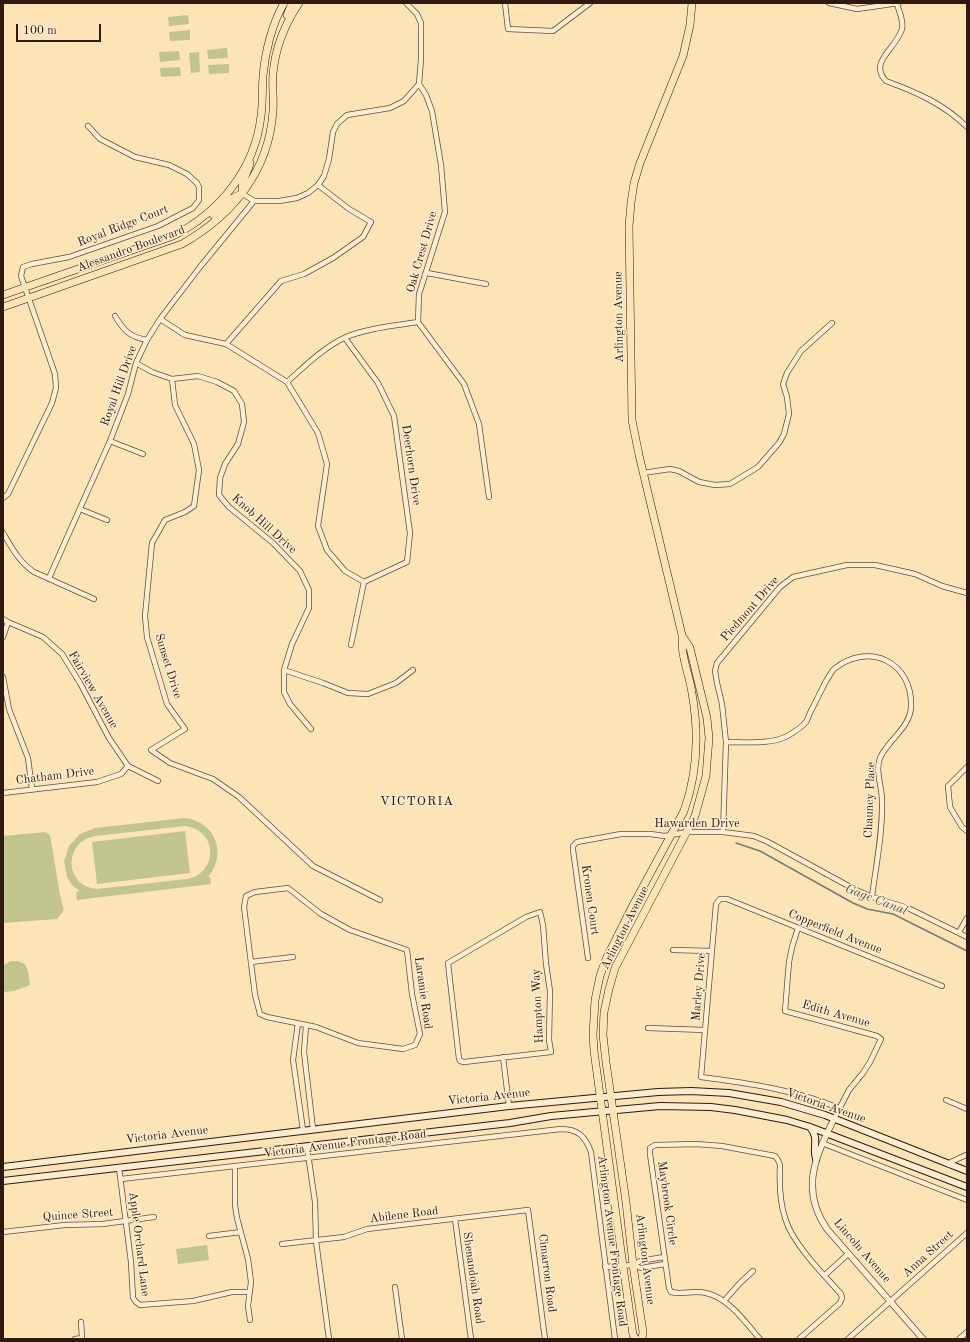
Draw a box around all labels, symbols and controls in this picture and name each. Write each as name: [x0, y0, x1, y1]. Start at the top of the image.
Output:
scale bar: [18, 16, 103, 42]
text: 100 m: [23, 25, 57, 37]
street label: Royal Ridge Court: [76, 202, 170, 250]
street label: Oak Crest Drive: [404, 210, 440, 294]
street label: Alessandro Boulevard: [75, 223, 187, 275]
street label: Arlington Avenue: [611, 271, 627, 363]
street label: Royal Hill Drive: [98, 344, 140, 428]
street label: Deerhorn Drive: [398, 424, 424, 506]
street label: Knob Hill Drive: [229, 491, 299, 557]
street label: Piedmont Drive: [718, 574, 782, 644]
street label: Sunset Drive: [151, 632, 185, 700]
street label: Fairview Avenue: [65, 649, 121, 731]
street label: Chauncy Place: [861, 762, 879, 838]
street label: Chatham Drive: [15, 764, 95, 788]
district label: VICTORIA: [380, 794, 454, 810]
street label: Hawarden Drive: [654, 817, 740, 831]
street label: Kronen Court: [578, 864, 602, 936]
water label: Gage Canal: [843, 881, 909, 919]
street label: Arlington Avenue: [598, 884, 652, 972]
street label: Copperfield Avenue: [786, 907, 884, 957]
street label: Marley Drive: [689, 952, 709, 1022]
street label: Laramie Road: [411, 956, 435, 1030]
street label: Hampton Way: [529, 968, 547, 1044]
street label: Edith Avenue: [800, 997, 872, 1031]
street label: Victoria Avenue: [447, 1086, 531, 1108]
street label: Victoria Avenue: [784, 1086, 868, 1126]
street label: Victoria Avenue: [125, 1123, 209, 1147]
street label: Victoria Avenue Frontage Road: [263, 1127, 427, 1161]
street label: Arlington Avenue Frontage Road: [594, 1154, 630, 1328]
street label: Maybrook Circle: [654, 1160, 680, 1246]
street label: Apple Orchard Lane: [125, 1191, 153, 1297]
street label: Abilene Road: [369, 1204, 439, 1226]
street label: Quince Street: [42, 1205, 114, 1225]
street label: Arlington Avenue: [632, 1213, 658, 1305]
street label: Lincoln Avenue: [830, 1216, 894, 1286]
street label: Anna Street: [900, 1227, 956, 1281]
street label: Shenandoah Road: [459, 1231, 487, 1325]
street label: Cimarron Road: [535, 1233, 559, 1313]

